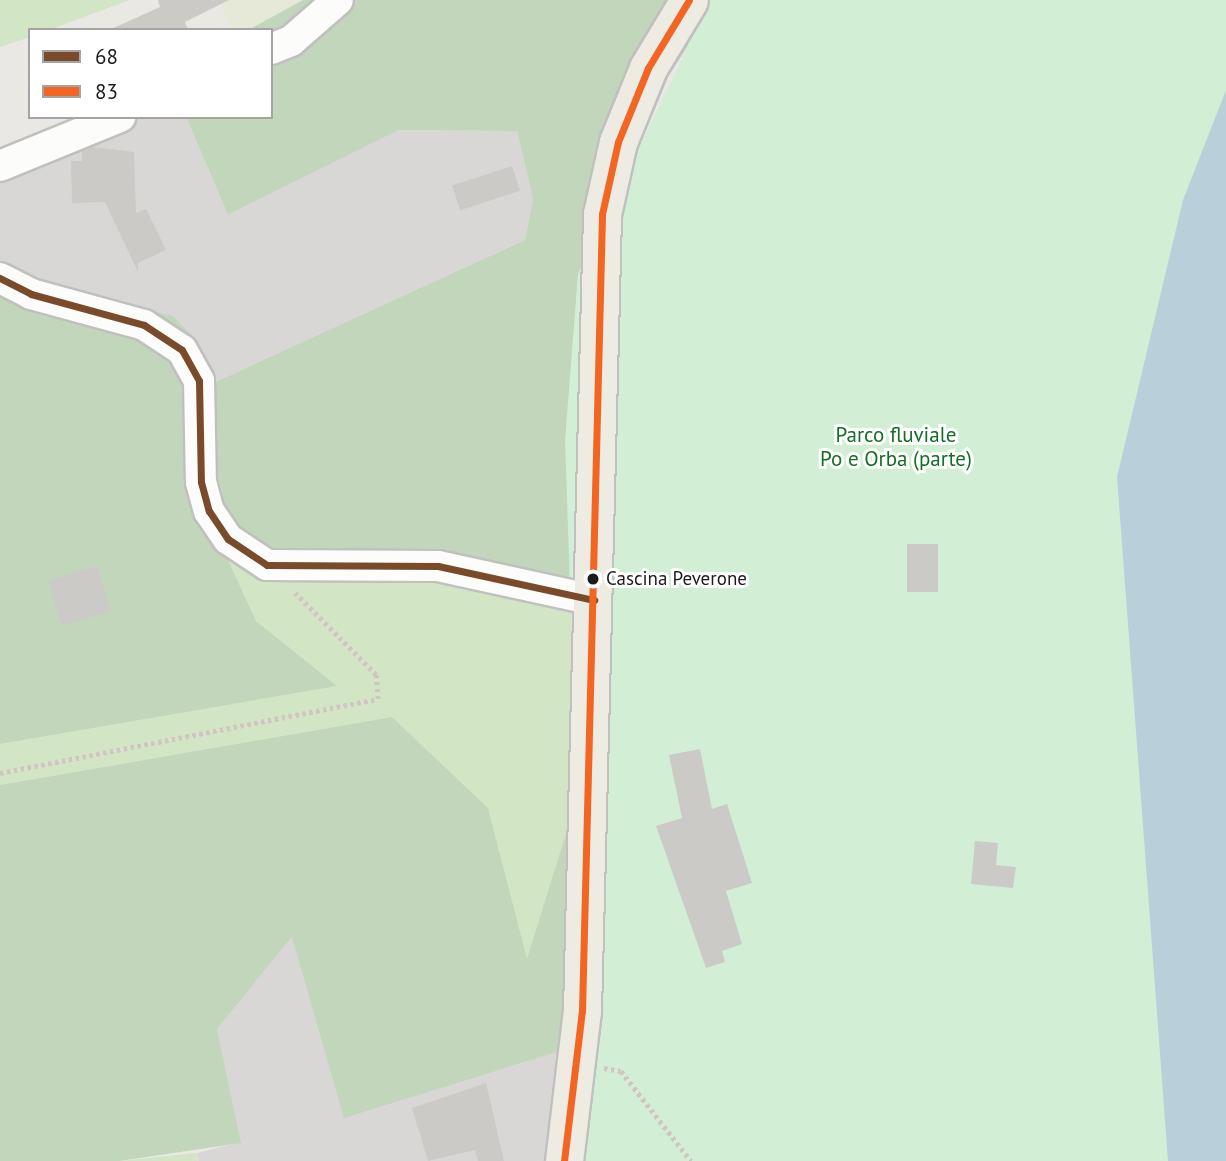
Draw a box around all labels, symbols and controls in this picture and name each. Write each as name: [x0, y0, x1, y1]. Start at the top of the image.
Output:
legend: [28, 28, 273, 119]
text: 68: [95, 43, 118, 70]
text: 83: [95, 78, 118, 105]
park label: Parco fluviale Po e Orba (parte): [820, 422, 972, 472]
place label: Cascina Peverone: [606, 568, 747, 590]
marker: Cascina Peverone: [586, 572, 600, 586]

